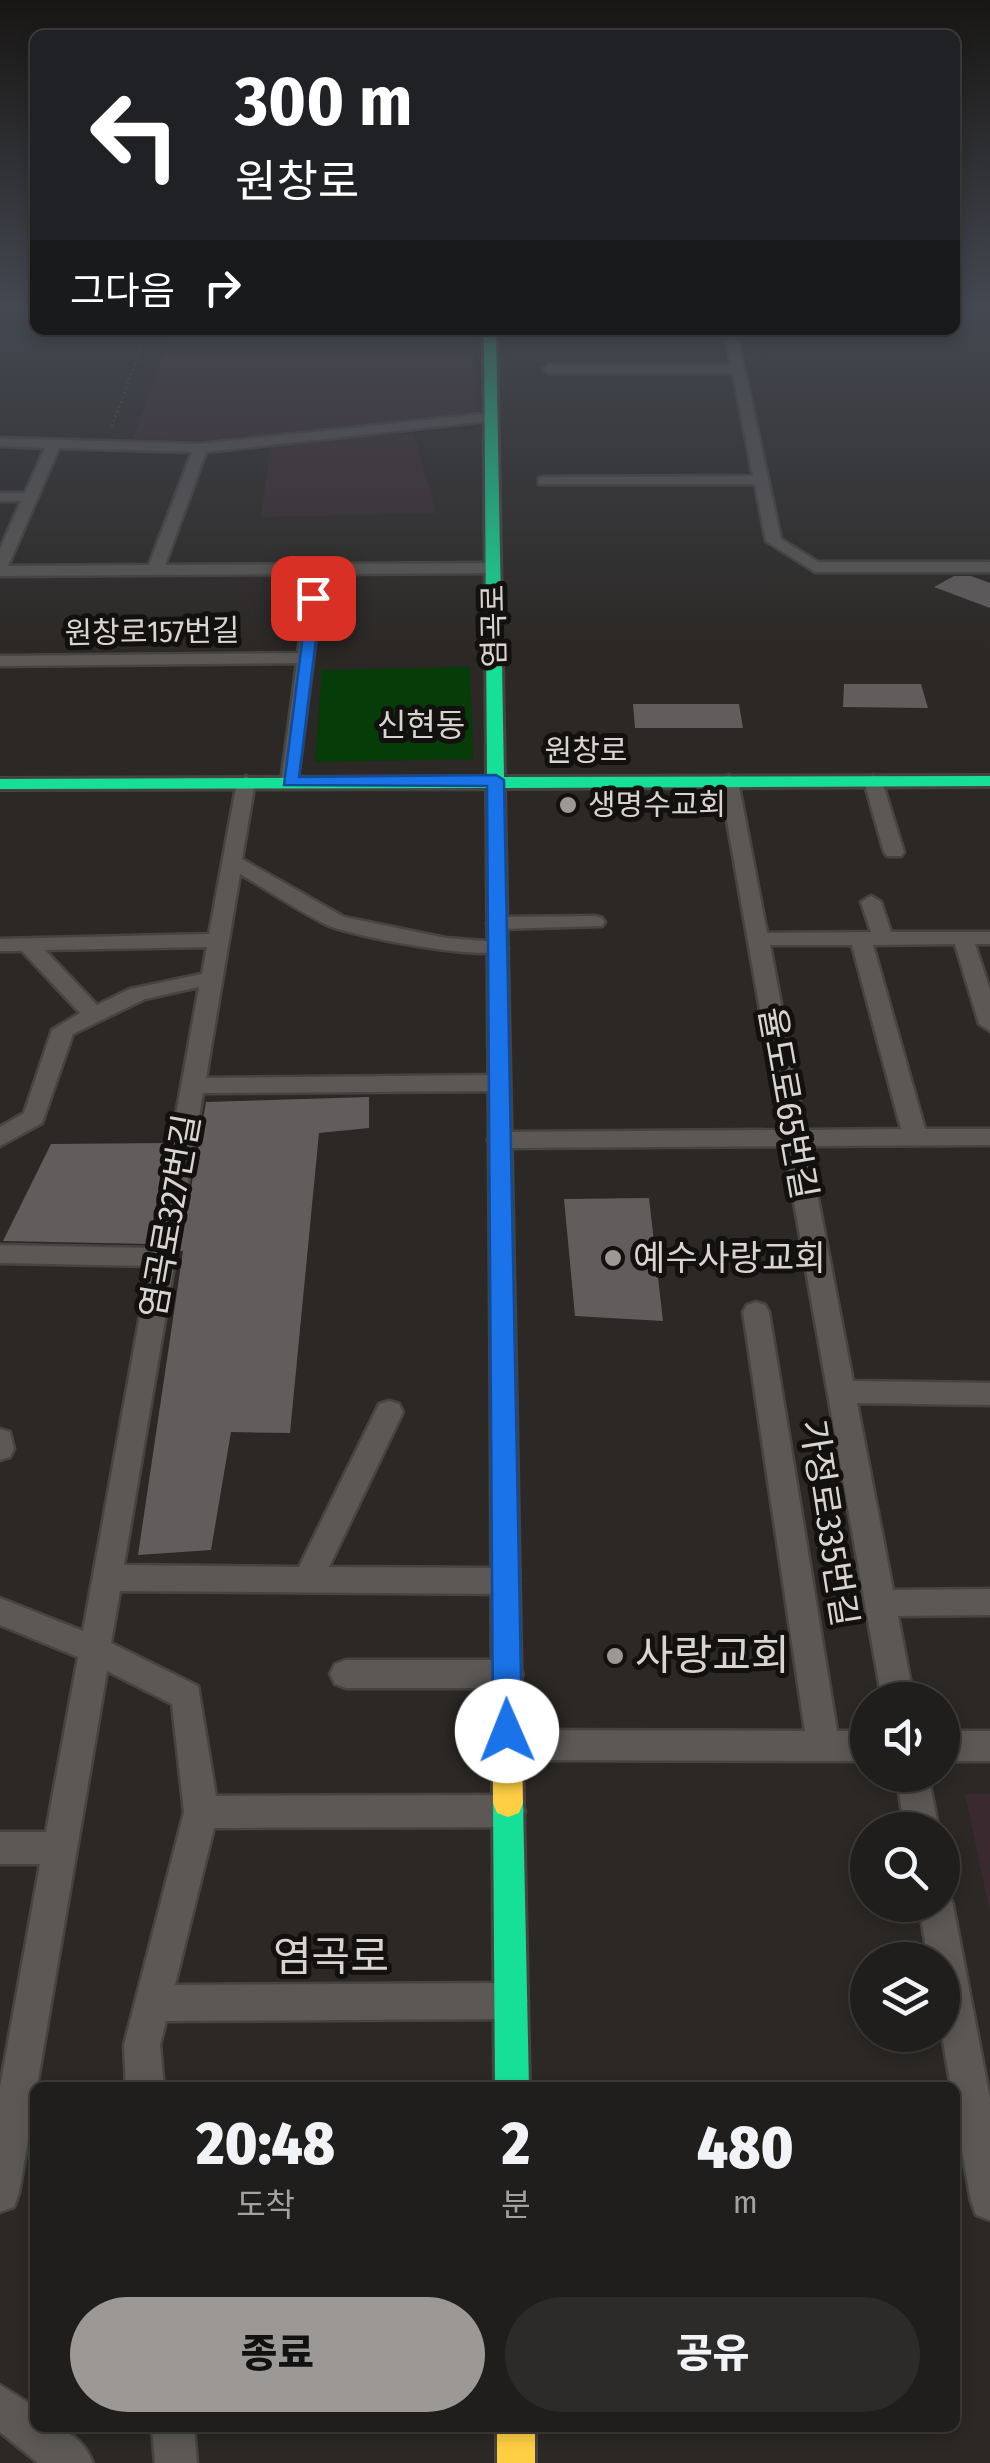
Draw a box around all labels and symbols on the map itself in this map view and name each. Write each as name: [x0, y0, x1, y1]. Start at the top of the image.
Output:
pin: [271, 556, 356, 641]
street label: 염곡로: [475, 584, 513, 668]
street label: 원창로157번길: [64, 612, 240, 652]
district label: 신현동: [377, 706, 465, 744]
street label: 원창로: [545, 733, 627, 769]
place label: 생명수교회: [588, 787, 726, 823]
marker: 생명수교회: [557, 794, 579, 816]
street label: 율도로65번길: [750, 1004, 826, 1202]
street label: 염곡로327번길: [131, 1111, 209, 1321]
place label: 예수사랑교회: [633, 1237, 826, 1279]
marker: 예수사랑교회: [602, 1247, 624, 1269]
street label: 가정로335번길: [792, 1417, 866, 1629]
place label: 사랑교회: [635, 1631, 790, 1681]
marker: 사랑교회: [604, 1645, 626, 1667]
position arrow: [455, 1679, 559, 1783]
street label: 염곡로: [273, 1932, 389, 1982]

